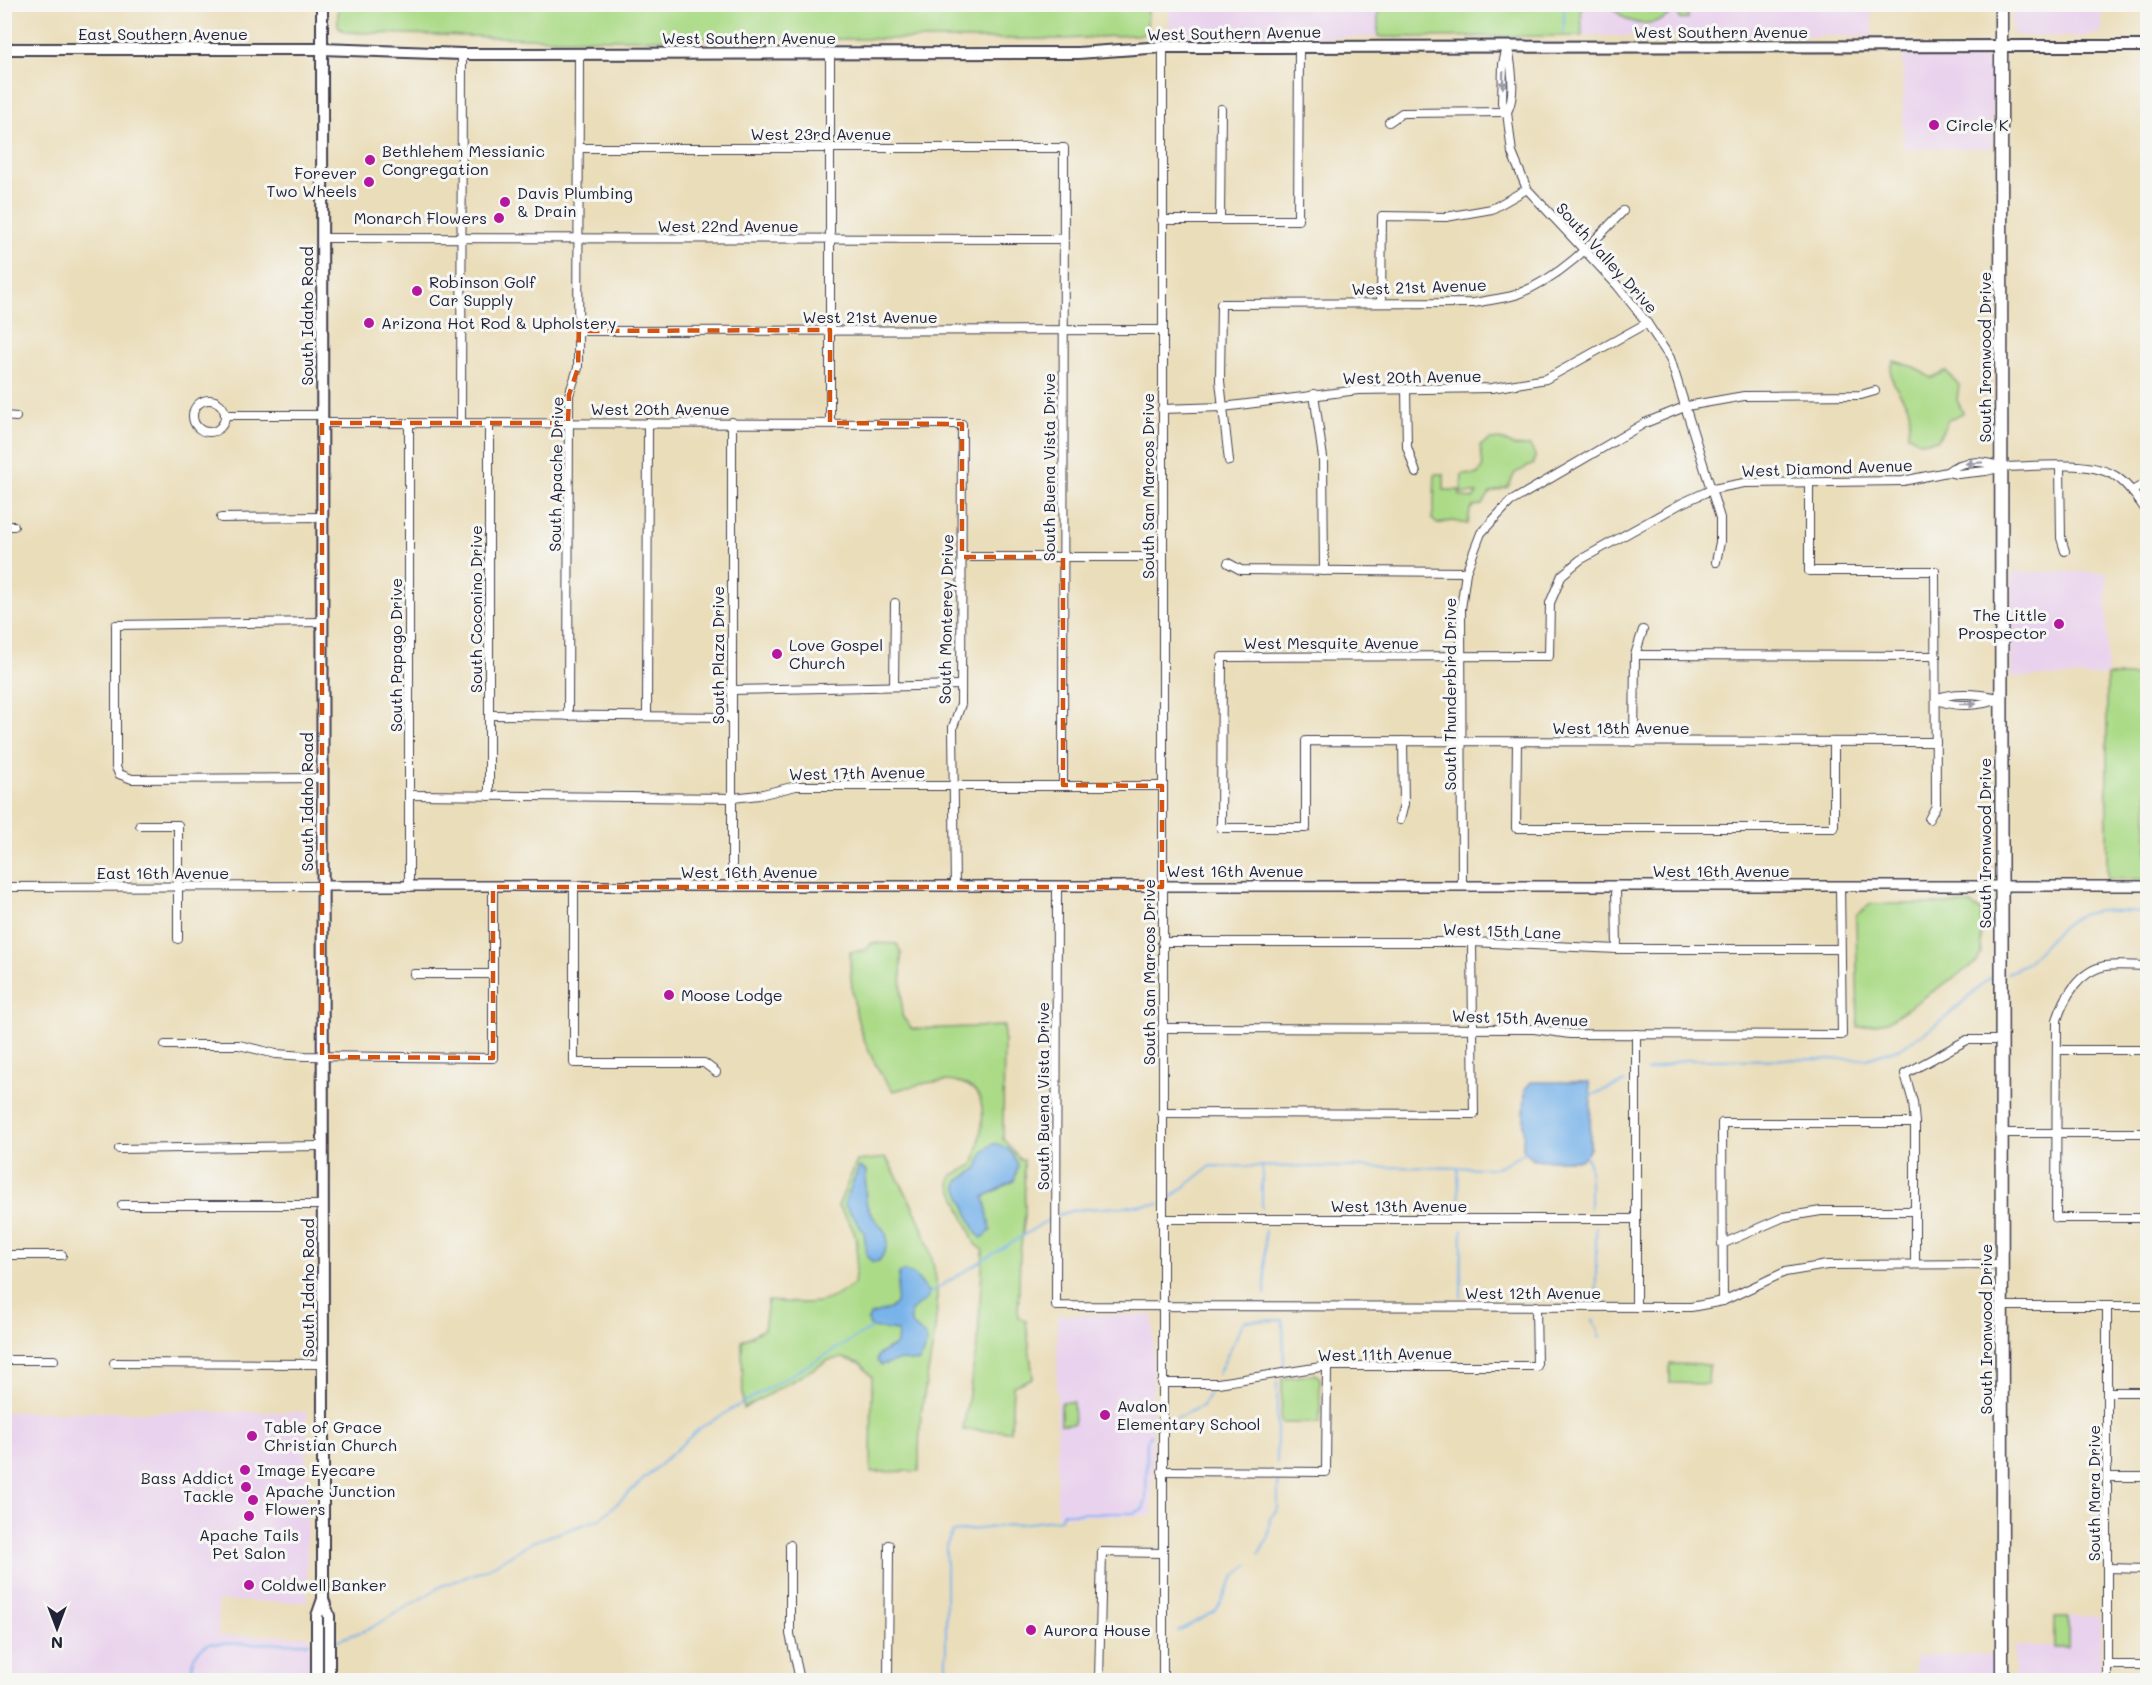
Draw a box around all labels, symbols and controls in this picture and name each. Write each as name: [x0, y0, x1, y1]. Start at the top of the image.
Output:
street label: West Southern Avenue: [1147, 20, 1321, 45]
street label: West Southern Avenue: [1634, 21, 1808, 42]
street label: East Southern Avenue: [78, 23, 248, 44]
street label: West Southern Avenue: [662, 27, 836, 48]
one-way arrow: [1498, 70, 1507, 89]
place label: Circle K: [1946, 114, 2009, 135]
marker: Circle K: [1927, 118, 1941, 132]
street label: West 23rd Avenue: [751, 123, 891, 144]
place label: Bethlehem Messianic Congregation: [382, 140, 545, 179]
marker: Bethlehem Messianic Congregation: [363, 153, 377, 167]
place label: Forever Two Wheels: [266, 162, 357, 201]
marker: Forever Two Wheels: [362, 175, 376, 189]
place label: Davis Plumbing & Drain: [517, 182, 633, 221]
marker: Davis Plumbing & Drain: [498, 195, 512, 209]
street label: South Valley Drive: [1552, 198, 1663, 318]
place label: Monarch Flowers: [354, 207, 487, 228]
marker: Monarch Flowers: [492, 211, 506, 225]
street label: West 22nd Avenue: [657, 215, 799, 236]
street label: South Idaho Road: [296, 246, 317, 386]
place label: Robinson Golf Car Supply: [429, 271, 536, 310]
street label: South Ironwood Drive: [1974, 272, 1995, 442]
street label: West 21st Avenue: [1351, 274, 1487, 299]
marker: Robinson Golf Car Supply: [410, 284, 424, 298]
street label: West 21st Avenue: [802, 306, 938, 327]
place label: Arizona Hot Rod & Upholstery: [381, 312, 616, 333]
marker: Arizona Hot Rod & Upholstery: [362, 316, 376, 330]
street label: West 20th Avenue: [1342, 365, 1482, 388]
street label: South Buena Vista Drive: [1038, 373, 1059, 561]
street label: South San Marcos Drive: [1137, 393, 1158, 579]
street label: South Apache Drive: [544, 396, 567, 552]
street label: West 20th Avenue: [590, 398, 730, 419]
street label: West Diamond Avenue: [1741, 454, 1913, 481]
one-way arrow: [1964, 458, 1983, 468]
street label: South Coconino Drive: [465, 525, 486, 693]
street label: South Monterey Drive: [934, 534, 957, 704]
street label: South Papago Drive: [385, 578, 406, 732]
street label: South Plaza Drive: [707, 586, 728, 724]
street label: South Thunderbird Drive: [1439, 598, 1460, 790]
place label: The Little Prospector: [1958, 604, 2047, 643]
marker: The Little Prospector: [2052, 617, 2066, 631]
street label: West Mesquite Avenue: [1243, 632, 1419, 653]
place label: Love Gospel Church: [789, 634, 883, 673]
marker: Love Gospel Church: [770, 647, 784, 661]
one-way arrow: [1959, 699, 1978, 709]
street label: West 18th Avenue: [1552, 717, 1690, 738]
street label: South Idaho Road: [296, 732, 317, 872]
street label: South Ironwood Drive: [1974, 758, 1995, 928]
street label: West 17th Avenue: [789, 761, 925, 784]
street label: West 16th Avenue: [1166, 860, 1304, 881]
street label: West 16th Avenue: [1652, 860, 1790, 881]
street label: West 16th Avenue: [680, 861, 818, 882]
street label: East 16th Avenue: [97, 862, 229, 883]
street label: South San Marcos Drive: [1138, 879, 1159, 1065]
street label: West 15th Lane: [1442, 918, 1562, 943]
place label: Moose Lodge: [681, 984, 783, 1005]
marker: Moose Lodge: [662, 988, 676, 1002]
street label: South Buena Vista Drive: [1032, 1002, 1053, 1190]
street label: West 15th Avenue: [1451, 1005, 1589, 1030]
street label: West 13th Avenue: [1331, 1195, 1467, 1216]
street label: South Idaho Road: [297, 1218, 318, 1358]
street label: South Ironwood Drive: [1975, 1244, 1996, 1414]
street label: West 12th Avenue: [1465, 1282, 1601, 1303]
street label: West 11th Avenue: [1317, 1342, 1453, 1365]
place label: Avalon Elementary School: [1117, 1395, 1261, 1434]
marker: Avalon Elementary School: [1098, 1408, 1112, 1422]
place label: Table of Grace Christian Church: [264, 1416, 397, 1455]
street label: South Mara Drive: [2083, 1425, 2104, 1561]
marker: Table of Grace Christian Church: [245, 1429, 259, 1443]
place label: Image Eyecare: [257, 1459, 376, 1480]
marker: Image Eyecare: [238, 1463, 252, 1477]
place label: Bass Addict Tackle: [141, 1467, 234, 1506]
marker: Bass Addict Tackle: [239, 1480, 253, 1494]
place label: Apache Junction Flowers: [265, 1480, 395, 1519]
marker: Apache Junction Flowers: [246, 1493, 260, 1507]
marker: Apache Tails Pet Salon: [242, 1509, 256, 1523]
place label: Apache Tails Pet Salon: [199, 1524, 299, 1563]
place label: Coldwell Banker: [261, 1574, 387, 1595]
marker: Coldwell Banker: [242, 1578, 256, 1592]
north arrow: [27, 1598, 87, 1658]
place label: Aurora House: [1043, 1619, 1151, 1640]
marker: Aurora House: [1024, 1623, 1038, 1637]
text: N: [51, 1633, 63, 1654]

